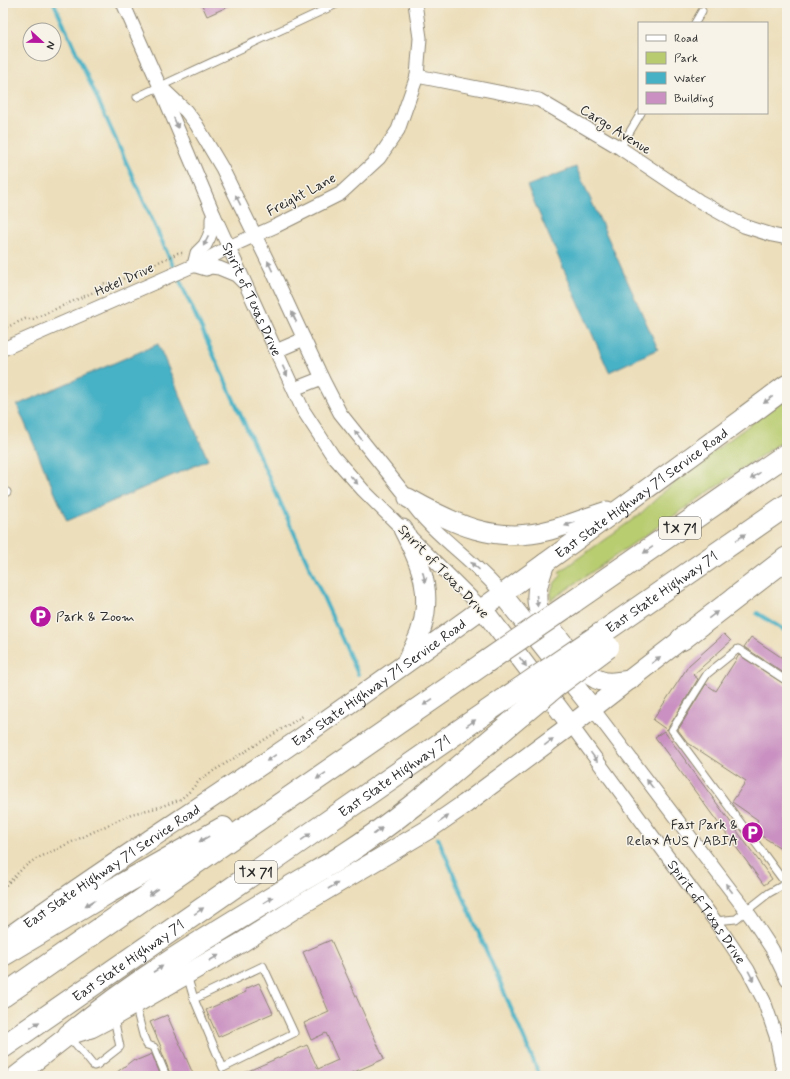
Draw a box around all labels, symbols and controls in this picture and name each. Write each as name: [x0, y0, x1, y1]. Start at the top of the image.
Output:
north arrow: [22, 22, 62, 62]
legend: [638, 22, 768, 114]
text: Road: [674, 31, 698, 47]
text: N: [42, 39, 58, 51]
text: Park: [674, 51, 698, 67]
text: Water: [674, 71, 706, 87]
text: Building: [674, 91, 714, 108]
street label: Cargo Avenue: [576, 101, 655, 160]
one-way arrow: [173, 117, 179, 129]
street label: Freight Lane: [264, 169, 339, 221]
one-way arrow: [235, 194, 241, 206]
one-way arrow: [203, 235, 210, 247]
street label: Spirit of Texas Drive: [218, 239, 285, 359]
street label: Hotel Drive: [92, 259, 157, 301]
one-way arrow: [267, 260, 273, 272]
one-way arrow: [291, 312, 297, 323]
one-way arrow: [282, 365, 288, 376]
one-way arrow: [762, 396, 773, 405]
street label: East State Highway 71 Service Road: [552, 425, 732, 563]
one-way arrow: [353, 429, 362, 440]
one-way arrow: [750, 472, 760, 480]
one-way arrow: [349, 475, 359, 485]
road number: TX 71: [659, 517, 701, 539]
street label: Spirit of Texas Drive: [394, 521, 493, 622]
one-way arrow: [563, 521, 575, 527]
one-way arrow: [735, 533, 746, 541]
one-way arrow: [643, 546, 653, 554]
street label: East State Highway 71: [603, 548, 722, 638]
one-way arrow: [470, 561, 480, 570]
one-way arrow: [421, 571, 427, 584]
one-way arrow: [534, 595, 540, 607]
parking icon: Park & Zoom: [27, 603, 53, 629]
place label: Park & Zoom: [56, 608, 135, 626]
one-way arrow: [708, 611, 719, 620]
street label: East State Highway 71 Service Road: [289, 615, 470, 751]
one-way arrow: [651, 655, 662, 664]
one-way arrow: [519, 656, 527, 667]
one-way arrow: [423, 698, 433, 706]
one-way arrow: [465, 719, 476, 727]
street label: East State Highway 71: [335, 732, 454, 822]
one-way arrow: [543, 738, 554, 746]
one-way arrow: [590, 752, 598, 762]
one-way arrow: [266, 754, 277, 762]
one-way arrow: [315, 772, 326, 780]
one-way arrow: [646, 779, 654, 790]
street label: East State Highway 71 Service Road: [20, 801, 204, 933]
one-way arrow: [439, 815, 449, 823]
place label: Fast Park & Relax AUS / ABIA: [626, 816, 738, 850]
parking icon: Fast Park & Relax AUS / ABIA: [740, 819, 766, 845]
one-way arrow: [373, 827, 384, 835]
one-way arrow: [301, 833, 311, 841]
one-way arrow: [198, 835, 209, 842]
street label: Spirit of Texas Drive: [663, 857, 749, 968]
road number: TX 71: [235, 861, 277, 883]
one-way arrow: [327, 883, 339, 890]
one-way arrow: [724, 883, 733, 894]
one-way arrow: [147, 888, 158, 896]
one-way arrow: [262, 897, 274, 904]
one-way arrow: [84, 899, 96, 906]
one-way arrow: [194, 907, 204, 915]
street label: East State Highway 71: [69, 916, 188, 1006]
one-way arrow: [208, 954, 220, 961]
one-way arrow: [153, 965, 163, 973]
one-way arrow: [748, 971, 754, 982]
one-way arrow: [30, 1021, 40, 1029]

